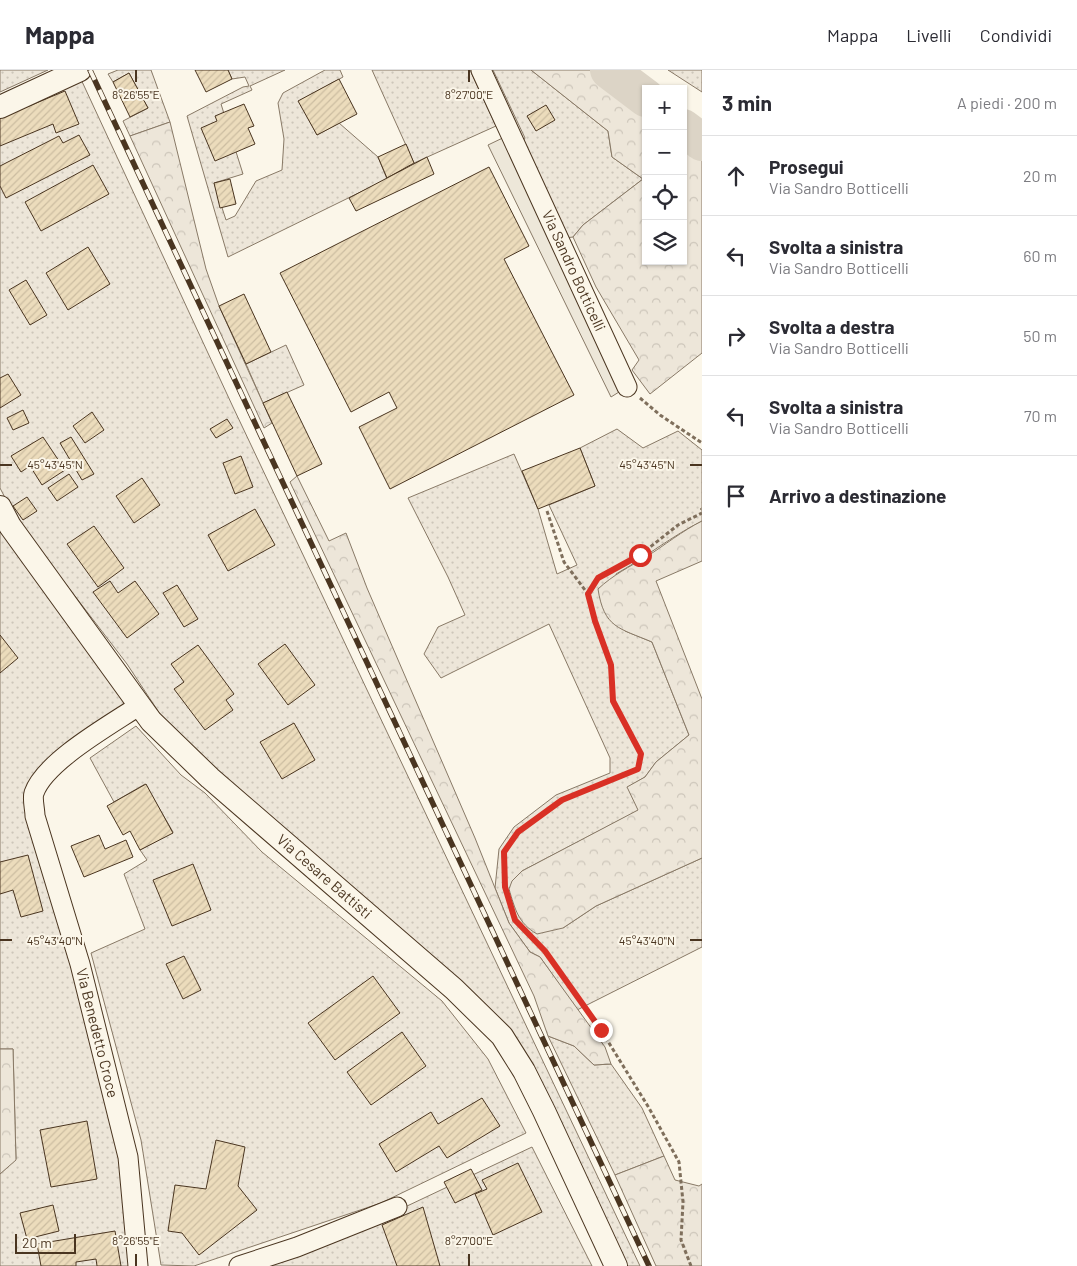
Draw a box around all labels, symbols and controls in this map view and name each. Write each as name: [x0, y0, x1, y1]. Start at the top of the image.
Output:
text: Mappa: [25, 20, 95, 49]
text: Mappa: [827, 24, 878, 46]
text: Livelli: [906, 24, 952, 46]
text: Condividi: [980, 24, 1052, 46]
map controls: [642, 85, 687, 265]
button: +: [642, 85, 687, 130]
text: 8°26'55"E: [112, 87, 160, 101]
text: 8°27'00"E: [445, 87, 493, 101]
text: 3 min: [722, 90, 772, 115]
text: A piedi · 200 m: [957, 93, 1057, 112]
button: −: [642, 130, 687, 175]
text: Prosegui: [769, 155, 844, 178]
icon: ahead: [722, 162, 750, 190]
text: 20 m: [1023, 166, 1057, 185]
button: locate: [642, 175, 687, 220]
text: Via Sandro Botticelli: [769, 178, 909, 197]
street label: Via Sandro Botticelli: [539, 207, 610, 334]
button: layers: [642, 220, 687, 265]
text: Svolta a sinistra: [769, 235, 903, 258]
icon: left: [722, 242, 750, 270]
text: 60 m: [1023, 246, 1057, 265]
text: Via Sandro Botticelli: [769, 258, 909, 277]
text: Svolta a destra: [769, 315, 895, 338]
icon: right: [722, 322, 750, 350]
text: 50 m: [1023, 326, 1057, 345]
text: Via Sandro Botticelli: [769, 338, 909, 357]
text: Svolta a sinistra: [769, 395, 903, 418]
icon: left: [722, 402, 750, 430]
text: 70 m: [1024, 406, 1057, 425]
text: Via Sandro Botticelli: [769, 418, 909, 437]
text: 45°43'45"N: [27, 457, 83, 471]
text: 45°43'45"N: [619, 457, 675, 471]
icon: arrive: [722, 482, 750, 510]
text: Arrivo a destinazione: [769, 484, 947, 507]
route start: [629, 544, 652, 567]
street label: Via Cesare Battisti: [274, 830, 376, 922]
text: 45°43'40"N: [27, 933, 83, 947]
text: 45°43'40"N: [619, 933, 675, 947]
street label: Via Benedetto Croce: [73, 966, 123, 1099]
route end: [590, 1019, 613, 1042]
scale bar: [15, 1231, 76, 1254]
text: 8°26'55"E: [112, 1233, 160, 1247]
text: 8°27'00"E: [445, 1233, 493, 1247]
text: 20 m: [22, 1234, 52, 1251]

